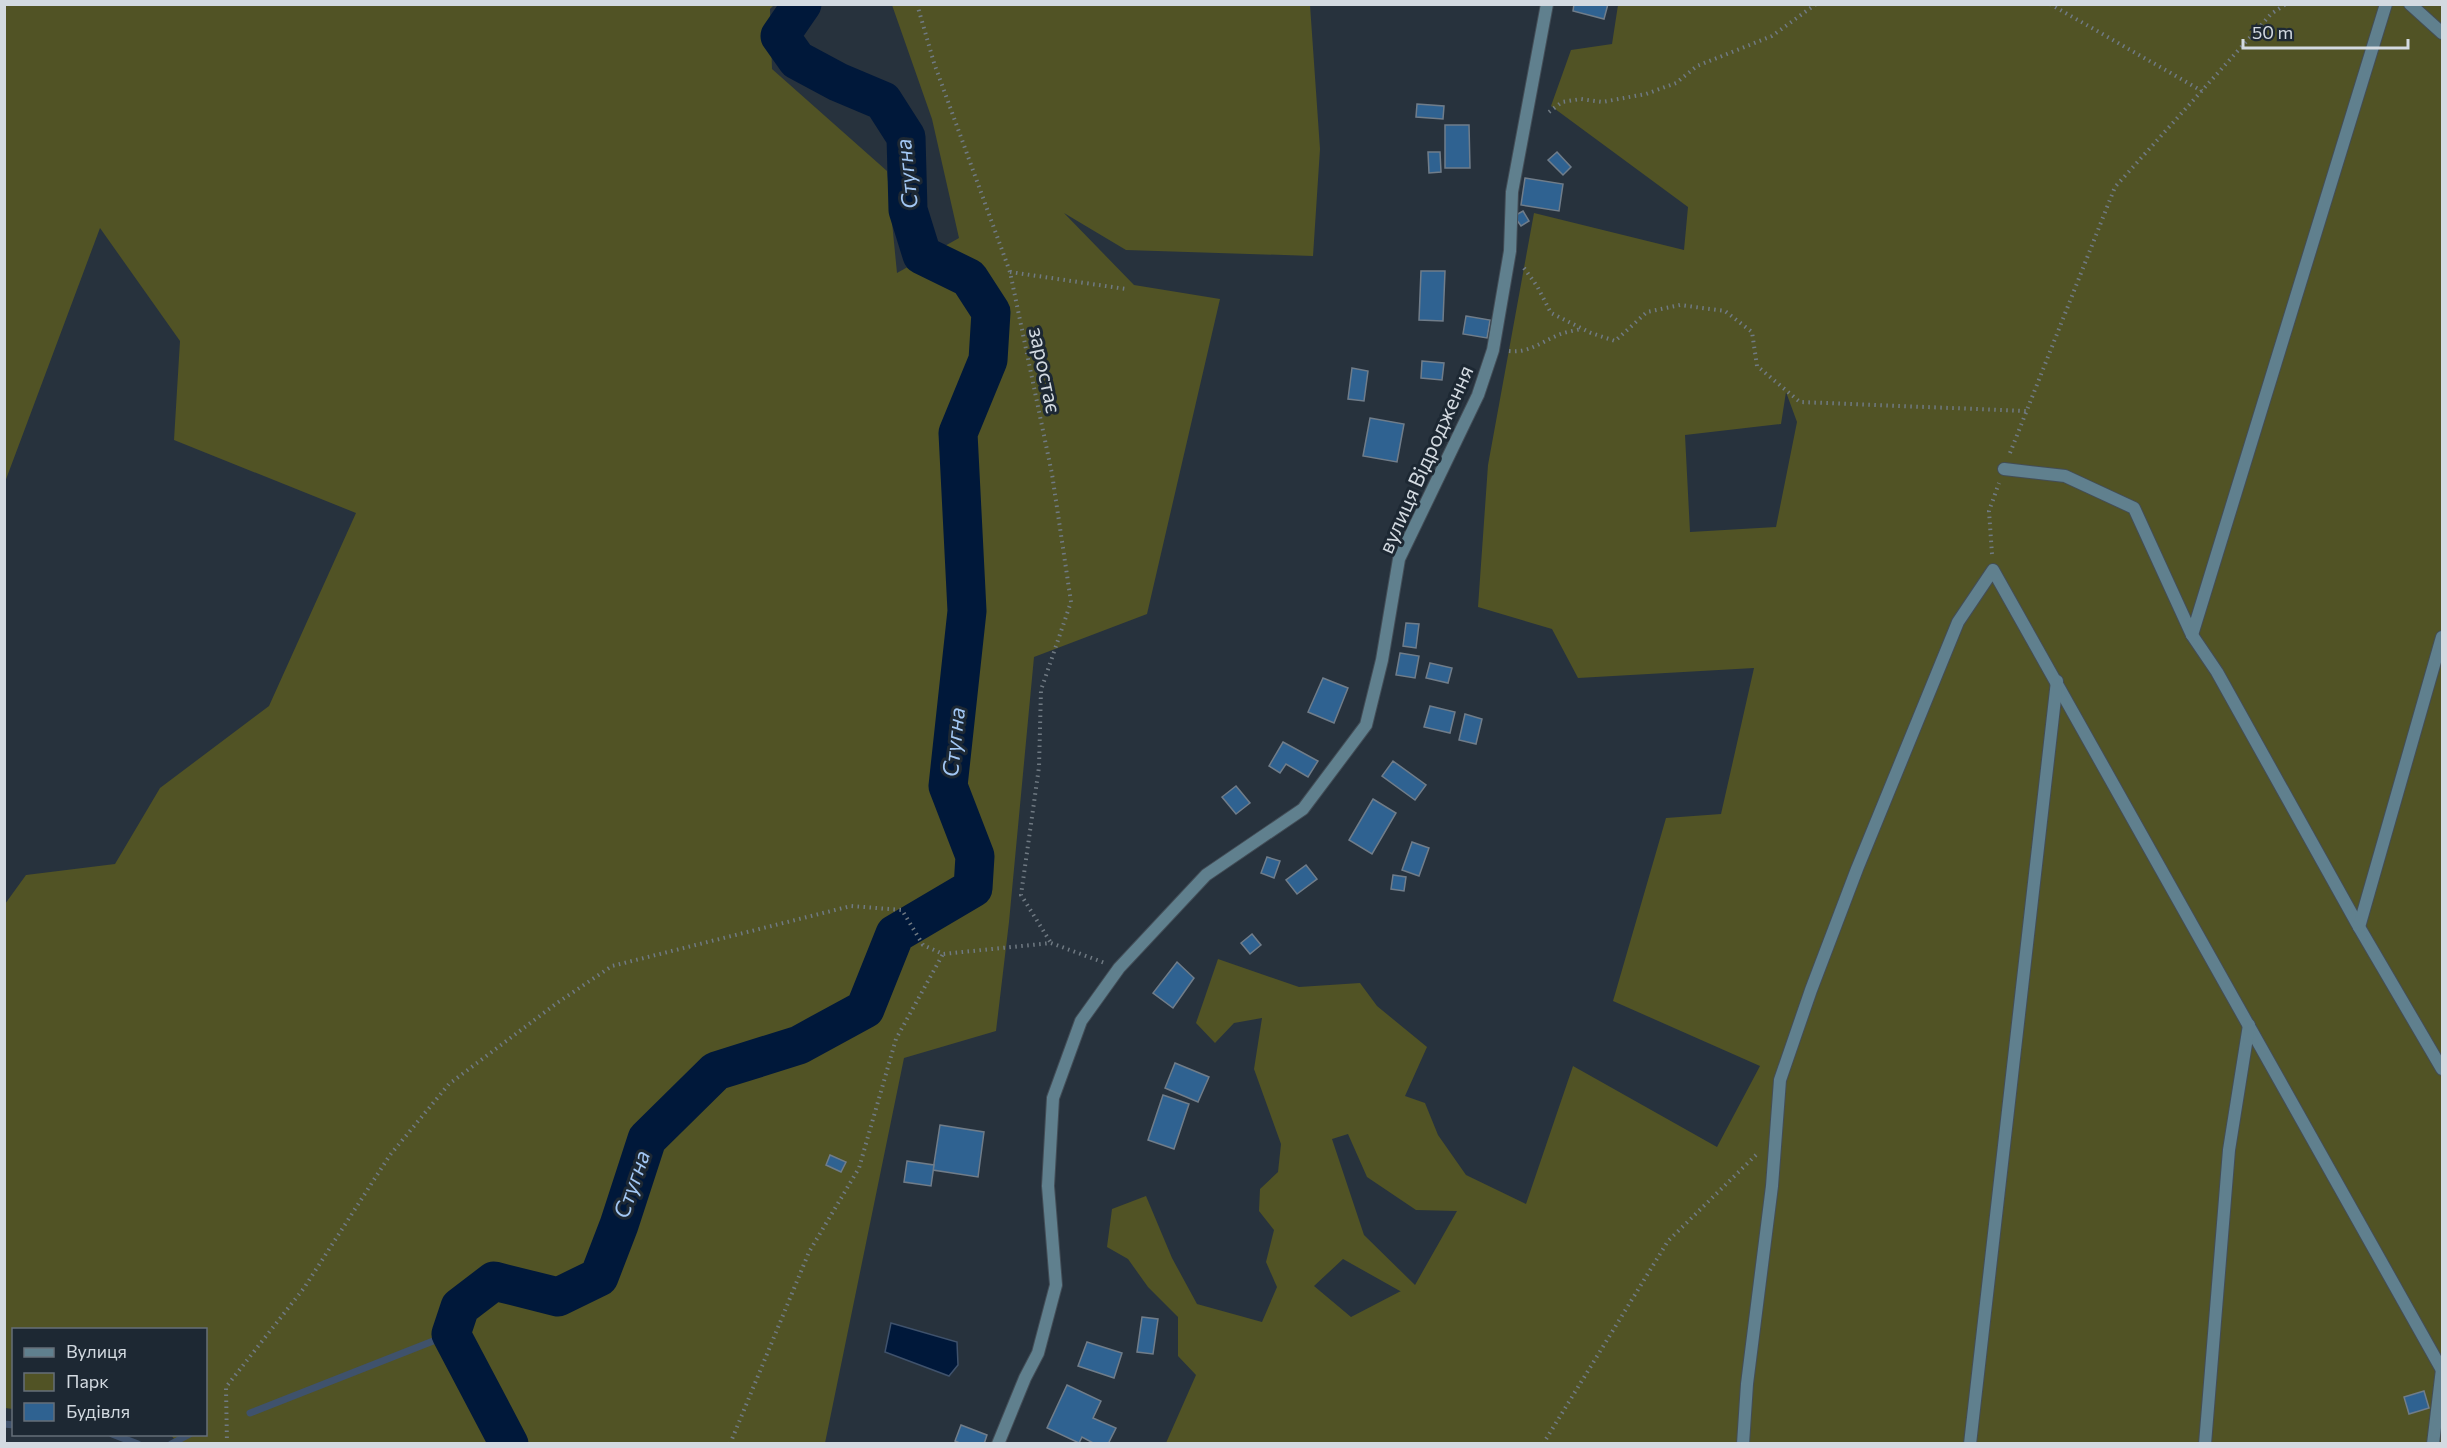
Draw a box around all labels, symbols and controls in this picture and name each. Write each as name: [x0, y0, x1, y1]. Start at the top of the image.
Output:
scale bar: [2243, 12, 2408, 50]
text: 50 m: [2252, 21, 2293, 43]
water label: Стугна: [889, 138, 923, 210]
street label: заростає: [1025, 325, 1067, 415]
street label: вулиця Відродження: [1372, 361, 1478, 557]
water label: Стугна: [936, 706, 970, 778]
water label: Стугна: [607, 1146, 655, 1222]
legend: [12, 1328, 207, 1436]
text: Вулиця: [66, 1340, 127, 1362]
text: Парк: [66, 1370, 109, 1392]
text: Будівля: [66, 1400, 130, 1422]

